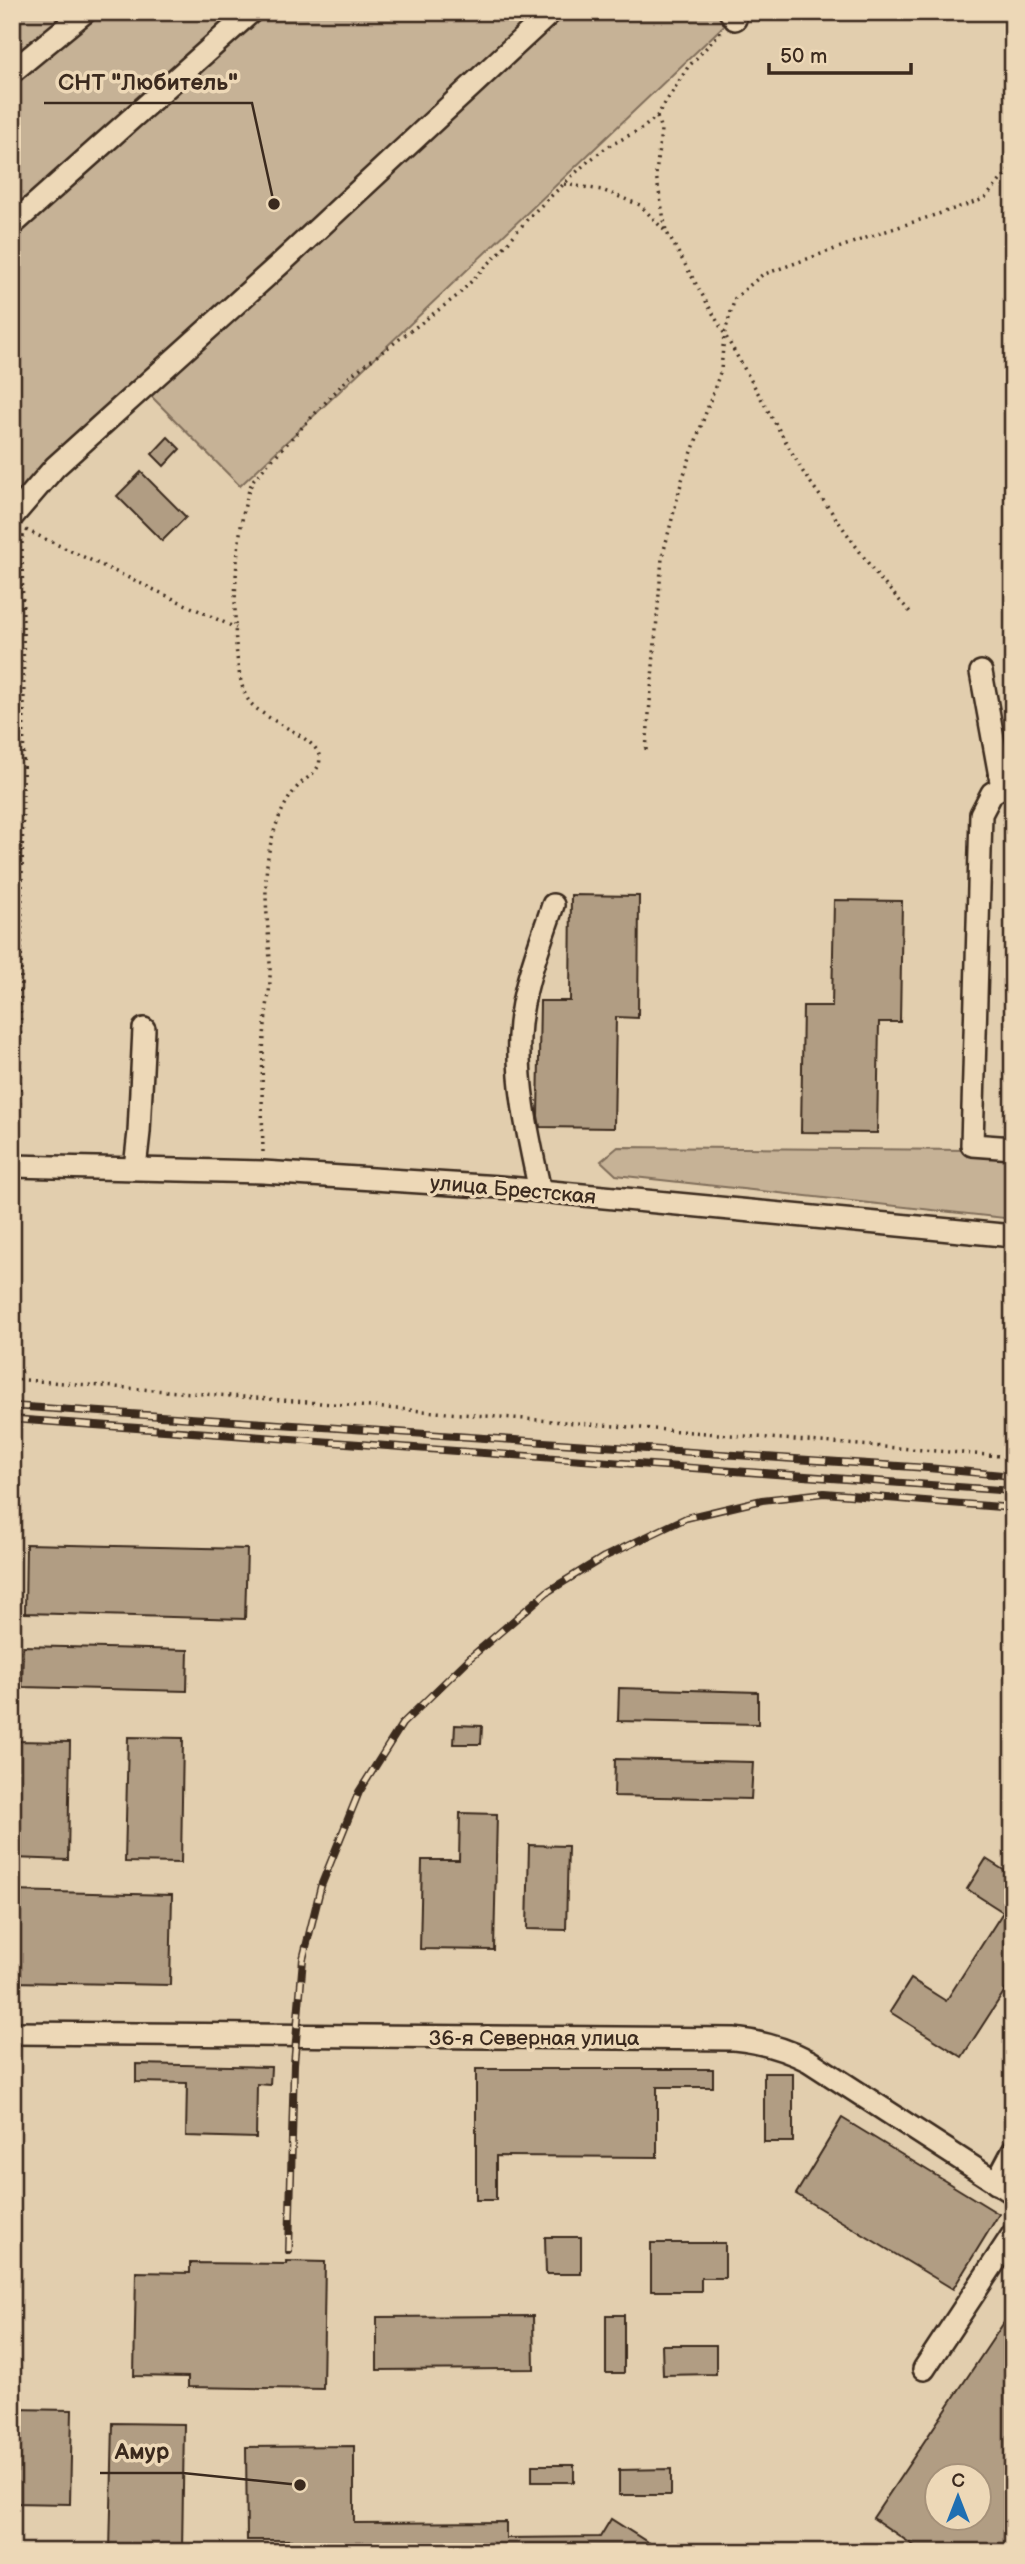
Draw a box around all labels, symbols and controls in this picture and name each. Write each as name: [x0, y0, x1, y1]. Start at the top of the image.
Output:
scale bar: [769, 32, 911, 76]
text: 50 m: [780, 44, 827, 69]
callout: СНТ "Любитель": [44, 59, 252, 103]
text: СНТ "Любитель": [58, 69, 238, 97]
street label: улица Брестская: [429, 1170, 597, 1210]
street label: 36-я Северная улица: [429, 2026, 640, 2051]
callout: Амур: [100, 2429, 183, 2473]
text: Амур: [114, 2438, 170, 2466]
north arrow: [923, 2462, 993, 2532]
text: С: [951, 2470, 965, 2493]

